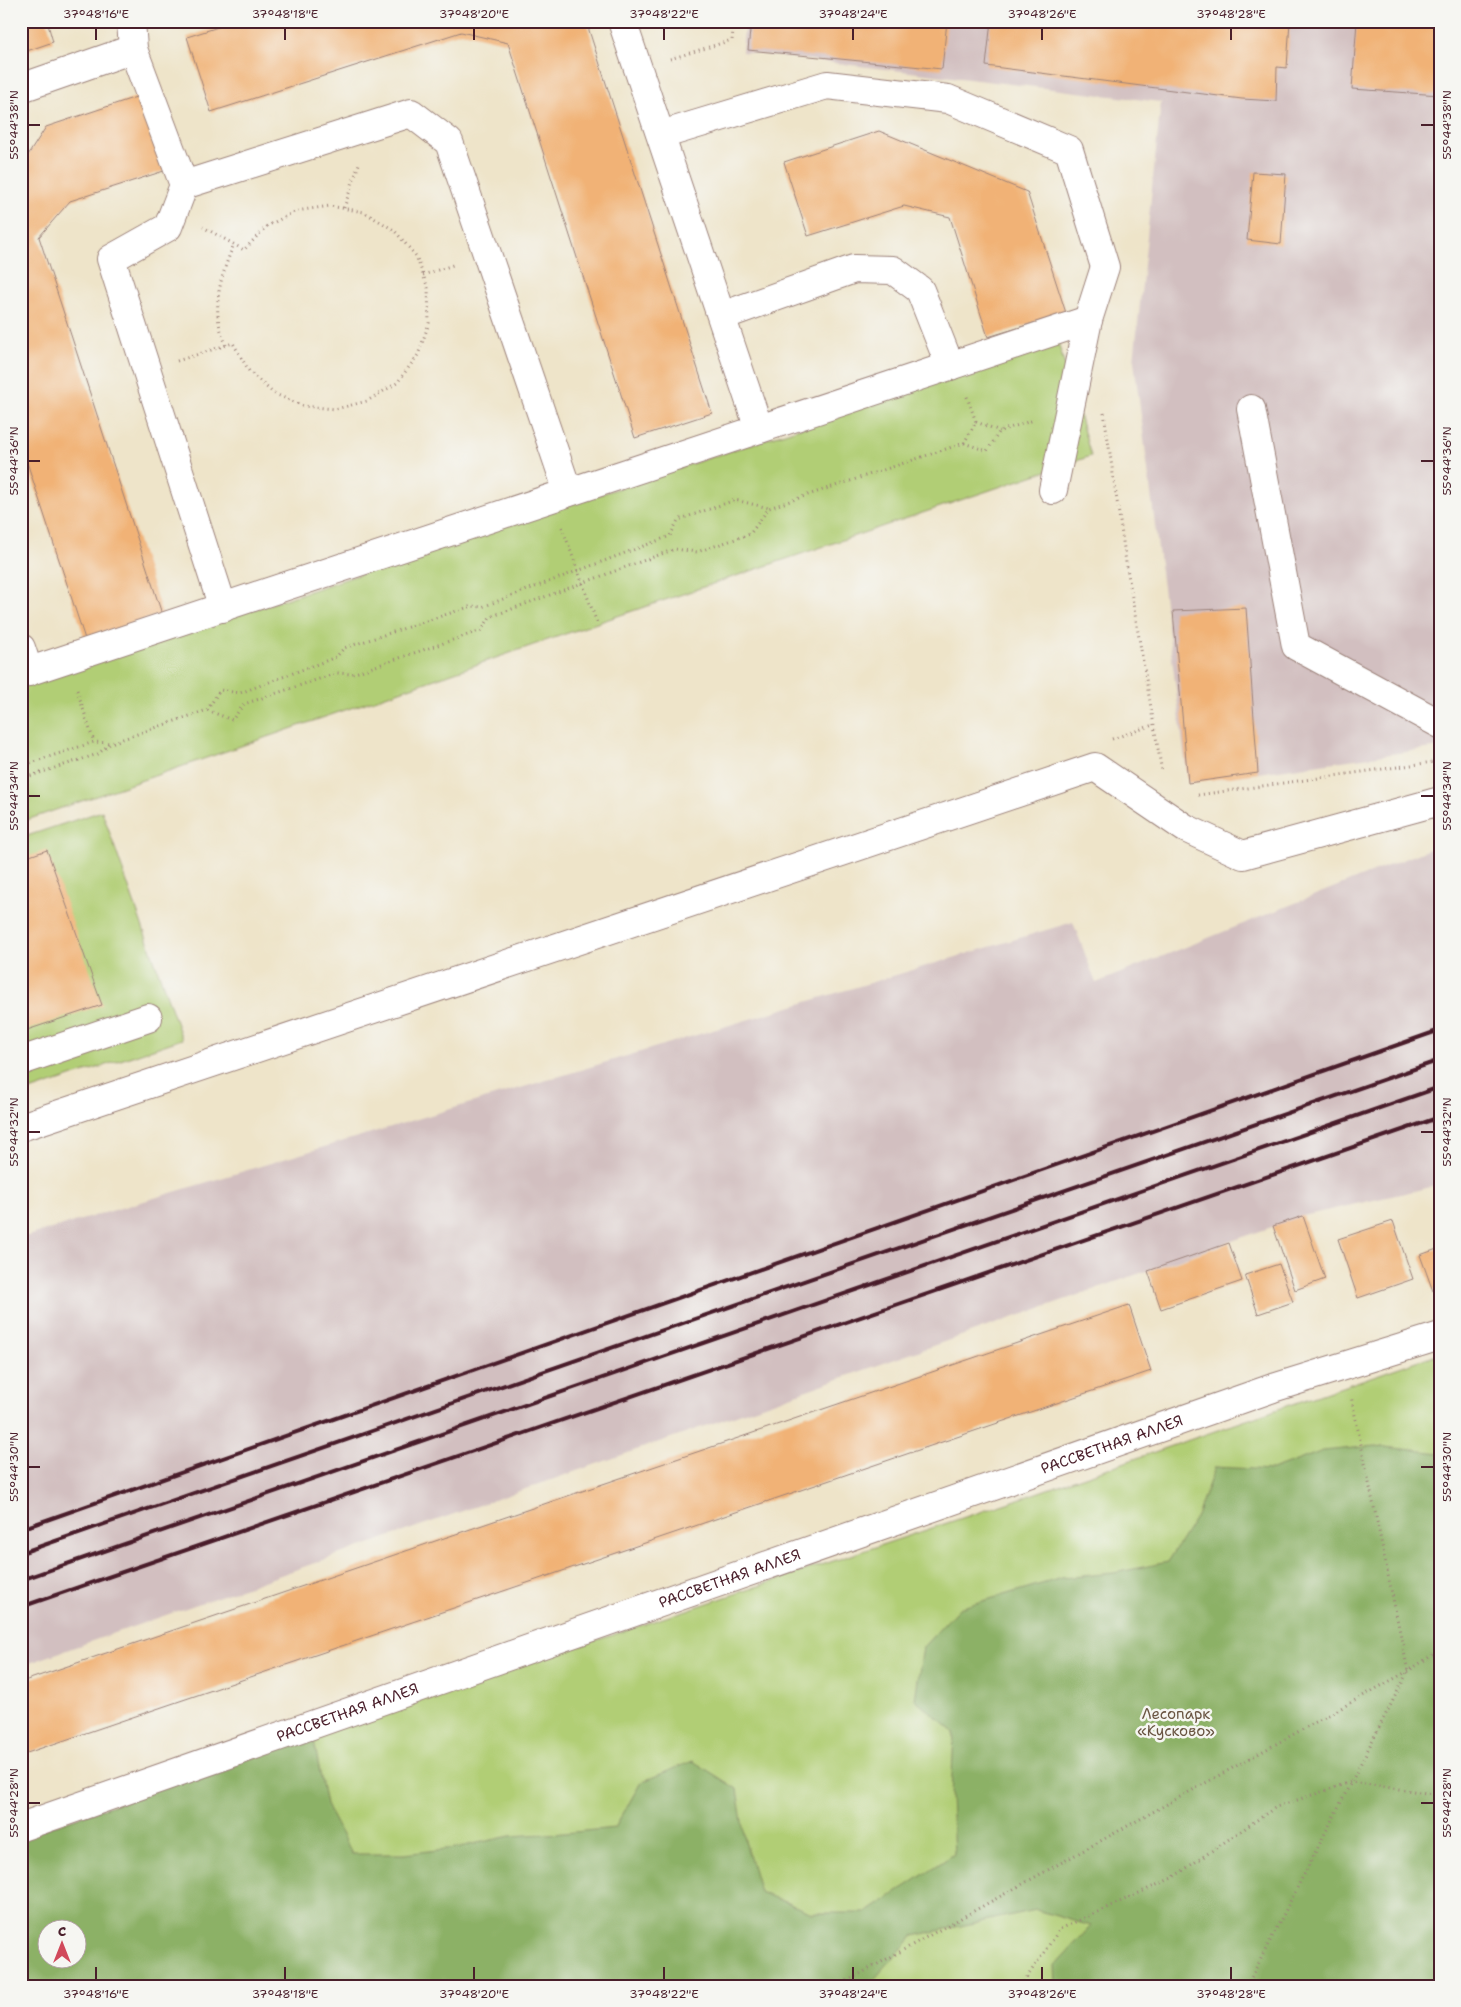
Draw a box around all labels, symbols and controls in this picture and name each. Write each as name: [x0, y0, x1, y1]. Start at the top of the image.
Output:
text: 37°48'16"E: [63, 6, 129, 22]
text: 37°48'18"E: [252, 6, 318, 22]
text: 37°48'20"E: [439, 6, 509, 22]
text: 37°48'22"E: [629, 6, 699, 22]
text: 37°48'24"E: [818, 6, 888, 22]
text: 37°48'26"E: [1008, 6, 1076, 22]
text: 37°48'28"E: [1196, 6, 1266, 22]
text: 55°44'38"N: [6, 90, 22, 160]
text: 55°44'38"N: [1439, 90, 1455, 160]
text: 55°44'36"N: [6, 426, 22, 496]
text: 55°44'36"N: [1439, 426, 1455, 496]
text: 55°44'34"N: [6, 761, 22, 831]
text: 55°44'34"N: [1439, 761, 1455, 831]
text: 55°44'32"N: [6, 1097, 22, 1167]
text: 55°44'32"N: [1439, 1097, 1455, 1167]
street label: РАССВЕТНАЯ АЛЛЕЯ: [1038, 1410, 1186, 1479]
text: 55°44'30"N: [6, 1432, 22, 1502]
text: 55°44'30"N: [1439, 1432, 1455, 1502]
street label: РАССВЕТНАЯ АЛЛЕЯ: [656, 1544, 803, 1613]
street label: РАССВЕТНАЯ АЛЛЕЯ: [274, 1678, 421, 1747]
park label: Лесопарк «Кусково»: [1137, 1704, 1215, 1741]
text: 55°44'28"N: [6, 1768, 22, 1838]
text: 55°44'28"N: [1439, 1768, 1455, 1838]
north arrow: [38, 1920, 88, 1970]
text: С: [58, 1922, 66, 1940]
text: 37°48'16"E: [63, 1986, 129, 2002]
text: 37°48'18"E: [252, 1986, 318, 2002]
text: 37°48'20"E: [439, 1986, 509, 2002]
text: 37°48'22"E: [629, 1986, 699, 2002]
text: 37°48'24"E: [818, 1986, 888, 2002]
text: 37°48'26"E: [1008, 1986, 1076, 2002]
text: 37°48'28"E: [1196, 1986, 1266, 2002]

